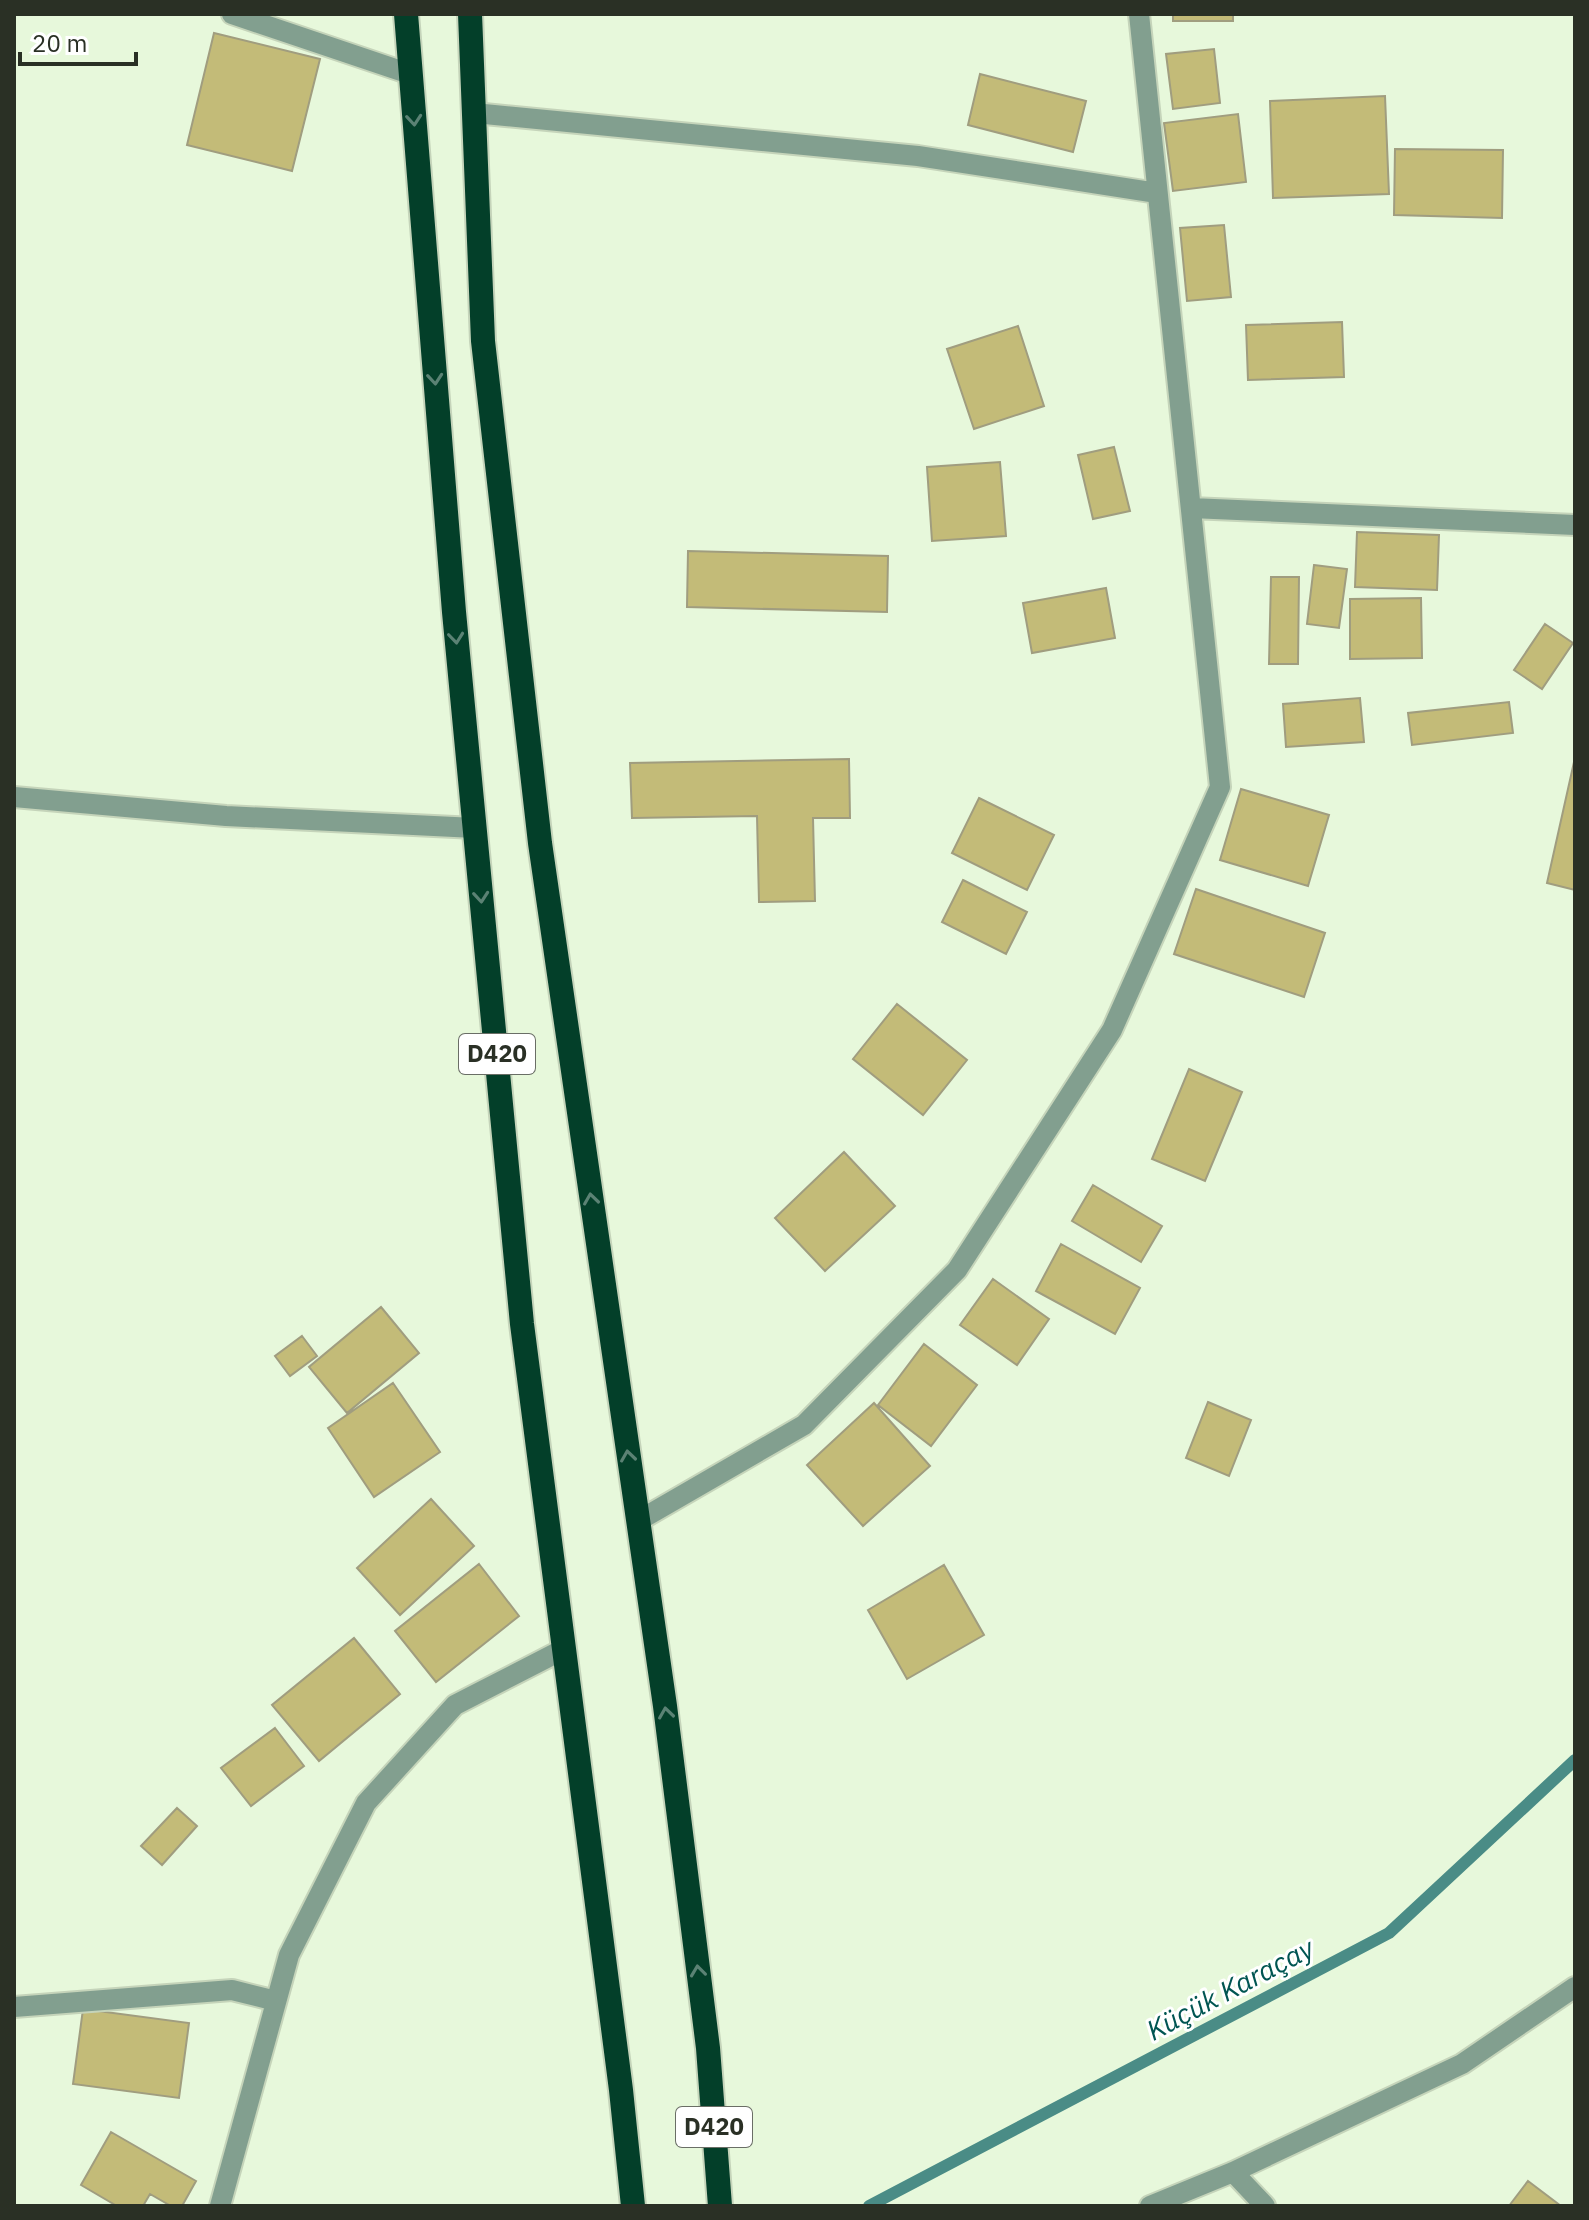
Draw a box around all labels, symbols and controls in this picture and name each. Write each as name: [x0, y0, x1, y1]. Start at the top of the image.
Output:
scale bar: [20, 16, 136, 66]
text: 20 m: [32, 27, 87, 59]
one-way arrow: [405, 114, 422, 127]
one-way arrow: [426, 373, 443, 386]
one-way arrow: [448, 632, 465, 645]
one-way arrow: [473, 891, 490, 904]
road number: D420: [459, 1034, 535, 1074]
one-way arrow: [583, 1192, 600, 1205]
one-way arrow: [620, 1449, 637, 1463]
one-way arrow: [657, 1706, 674, 1719]
water label: Küçük Karaçay: [1140, 1928, 1321, 2048]
one-way arrow: [690, 1964, 707, 1977]
road number: D420: [676, 2107, 752, 2147]

